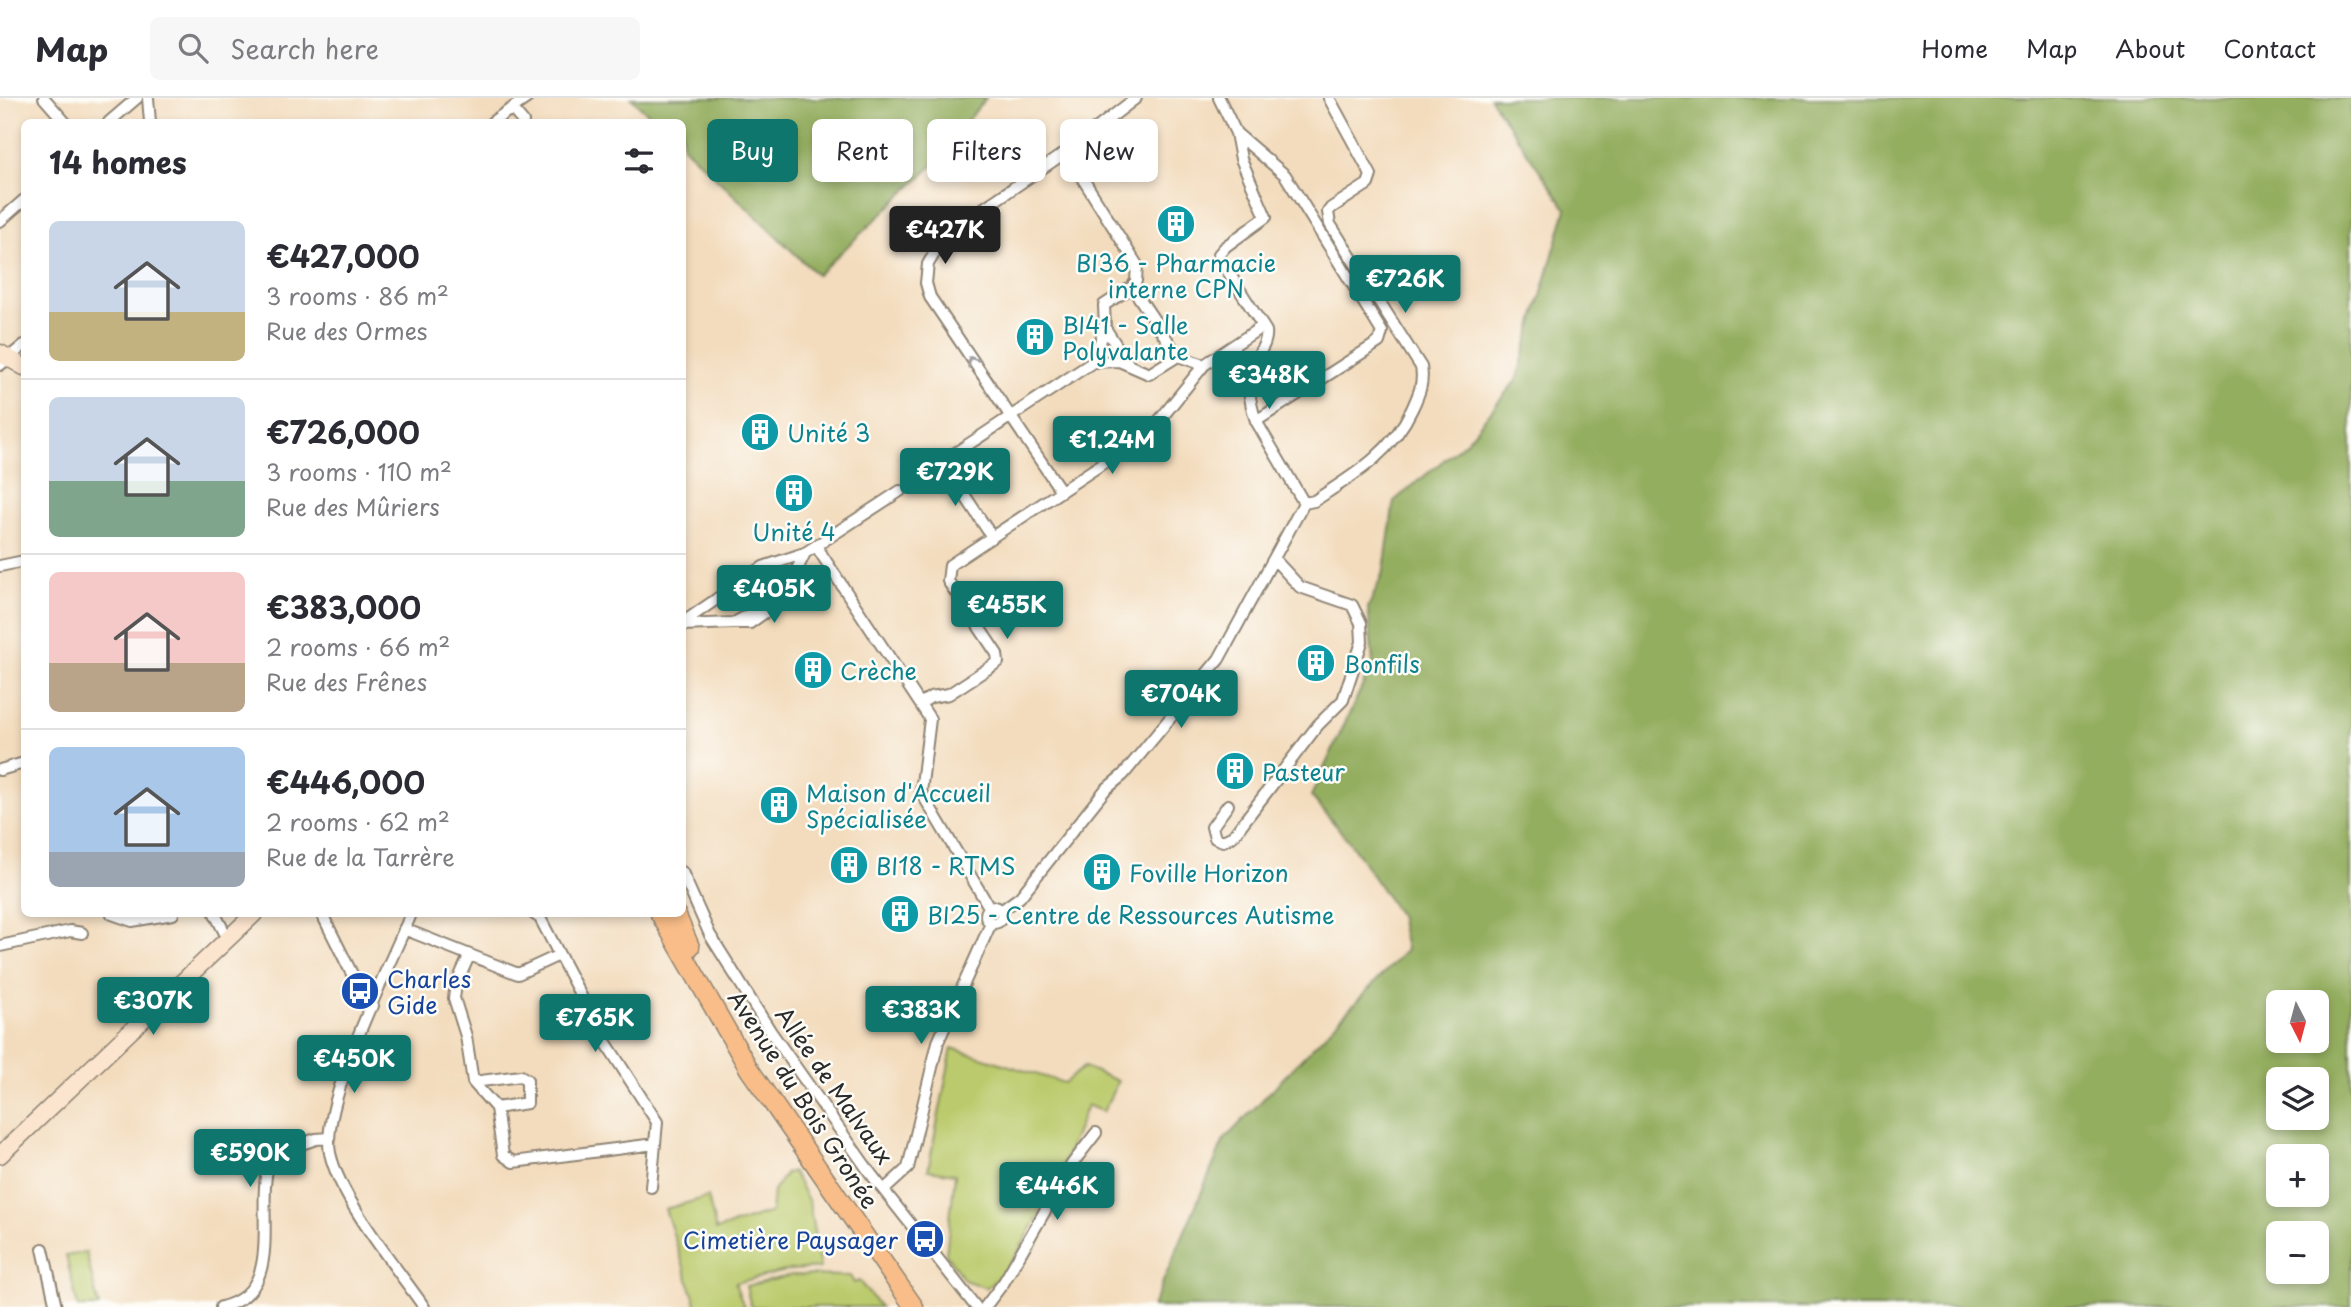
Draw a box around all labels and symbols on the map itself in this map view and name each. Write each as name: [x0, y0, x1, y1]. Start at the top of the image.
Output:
building icon: BI36 - Pharmacie interne CPN: [1155, 203, 1197, 245]
pin: €427K: [896, 206, 994, 266]
place label: BI36 - Pharmacie interne CPN: [1076, 245, 1276, 306]
pin: €726K: [1356, 256, 1454, 315]
place label: BI41 - Salle Polyvalante: [1062, 307, 1189, 368]
building icon: BI41 - Salle Polyvalante: [1014, 316, 1056, 358]
pin: €348K: [1220, 352, 1318, 411]
one-way arrow: [967, 355, 980, 368]
building icon: Unité 3: [739, 411, 781, 453]
place label: Unité 3: [787, 415, 870, 450]
pin: €1.24M: [1055, 416, 1169, 476]
pin: €729K: [906, 448, 1004, 508]
building icon: Unité 4: [773, 472, 815, 514]
place label: Unité 4: [752, 514, 836, 549]
pin: €405K: [725, 566, 823, 625]
pin: €455K: [958, 582, 1056, 641]
building icon: Bonfils: [1295, 642, 1337, 684]
place label: Bonfils: [1343, 646, 1420, 681]
building icon: Crèche: [792, 649, 834, 691]
place label: Crèche: [840, 653, 917, 688]
pin: €704K: [1132, 670, 1230, 730]
building icon: Pasteur: [1214, 750, 1256, 792]
place label: Pasteur: [1262, 754, 1345, 789]
place label: Maison d'Accueil Spécialisée: [806, 775, 991, 836]
building icon: Maison d'Accueil Spécialisée: [758, 784, 800, 826]
building icon: BI18 - RTMS: [828, 844, 870, 886]
place label: BI18 - RTMS: [876, 848, 1016, 883]
building icon: Foville Horizon: [1081, 851, 1123, 893]
place label: Foville Horizon: [1129, 855, 1289, 890]
building icon: BI25 - Centre de Ressources Autisme: [879, 893, 921, 935]
place label: BI25 - Centre de Ressources Autisme: [927, 897, 1335, 932]
place label: Charles Gide: [387, 961, 471, 1022]
bus stop icon: Charles Gide: [339, 970, 381, 1012]
pin: €307K: [104, 978, 202, 1037]
street label: Avenue du Bois Gronée: [720, 983, 888, 1215]
pin: €383K: [872, 986, 970, 1046]
north arrow: [2266, 990, 2329, 1054]
pin: €765K: [546, 995, 644, 1054]
street label: Allée de Malvaux: [768, 999, 902, 1171]
pin: €450K: [305, 1035, 403, 1095]
pin: €590K: [201, 1130, 299, 1189]
pin: €446K: [1008, 1162, 1106, 1222]
bus stop icon: Cimetière Paysager: [904, 1218, 946, 1260]
place label: Cimetière Paysager: [683, 1222, 898, 1257]

